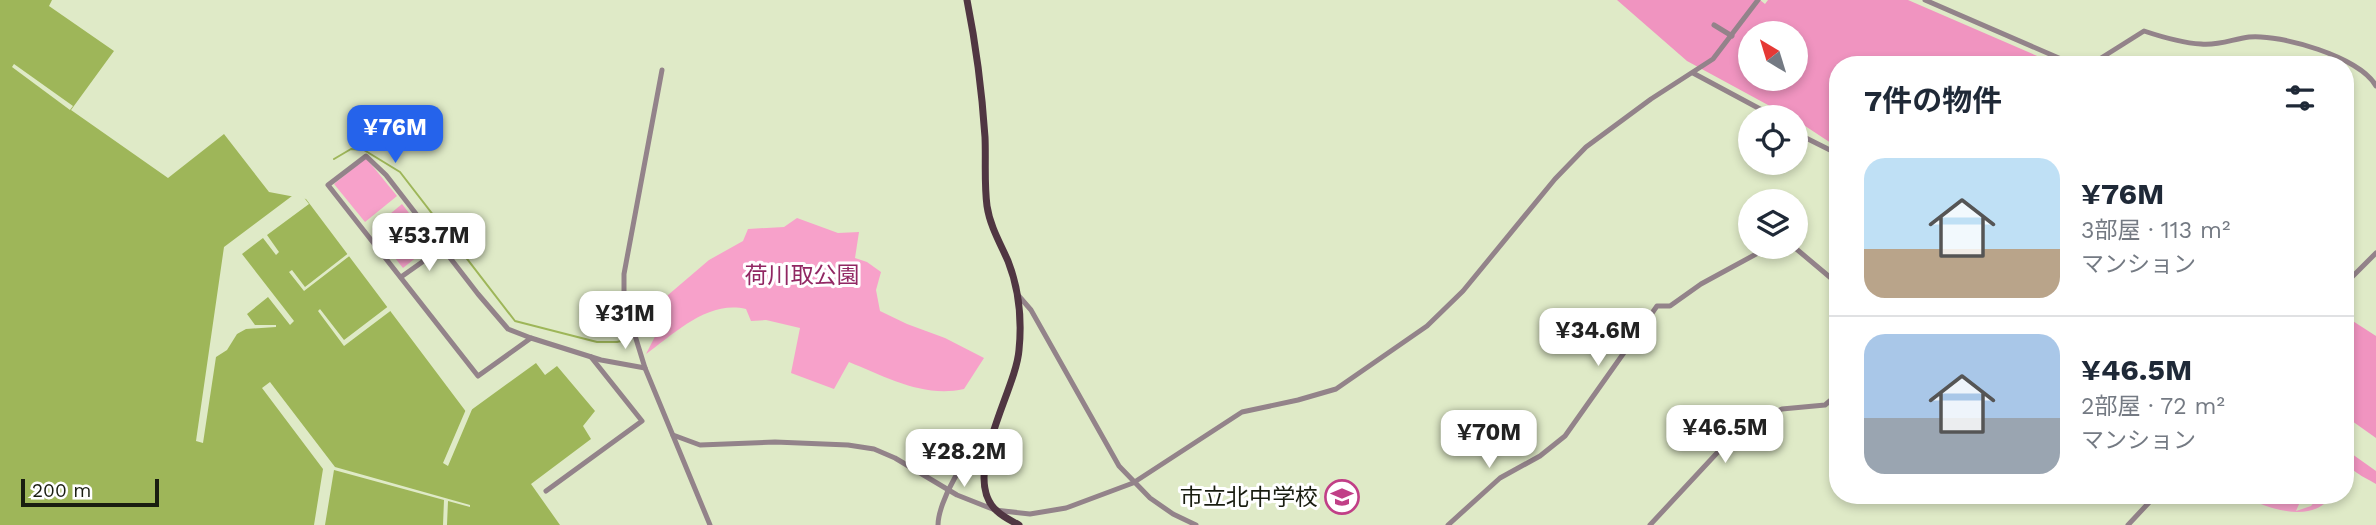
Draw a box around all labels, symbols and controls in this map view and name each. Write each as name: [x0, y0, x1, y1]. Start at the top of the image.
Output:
north arrow: [1738, 21, 1808, 91]
map controls: [1738, 21, 1808, 259]
icon: filters: [2281, 79, 2319, 117]
text: 7件の物件: [1864, 83, 2002, 118]
button: locate: [1738, 105, 1808, 175]
pin: ¥76M: [354, 106, 436, 165]
text: ¥76M: [363, 114, 427, 141]
text: ¥76M: [2081, 176, 2164, 211]
icon: home: [1920, 186, 2004, 270]
button: layers: [1738, 189, 1808, 259]
pin: ¥53.7M: [372, 214, 486, 273]
text: 3部屋 · 113 m²: [2081, 217, 2230, 244]
text: ¥53.7M: [388, 222, 470, 249]
text: マンション: [2081, 251, 2196, 278]
park label: 荷川取公園: [745, 262, 860, 289]
pin: ¥31M: [584, 292, 666, 351]
text: ¥31M: [595, 300, 655, 327]
pin: ¥34.6M: [1541, 308, 1655, 368]
text: ¥34.6M: [1555, 317, 1641, 344]
text: ¥46.5M: [2081, 352, 2192, 387]
icon: home: [1920, 362, 2004, 446]
text: 2部屋 · 72 m²: [2081, 393, 2225, 420]
pin: ¥46.5M: [1668, 406, 1782, 465]
pin: ¥70M: [1448, 410, 1530, 470]
text: ¥46.5M: [1682, 414, 1768, 441]
text: ¥70M: [1457, 419, 1521, 446]
text: マンション: [2081, 427, 2196, 454]
pin: ¥28.2M: [907, 430, 1021, 489]
text: ¥28.2M: [922, 438, 1006, 465]
scale bar: [21, 476, 159, 508]
school or university icon: 市立北中学校: [1323, 478, 1361, 516]
text: 200 m: [32, 479, 91, 502]
place label: 市立北中学校: [1180, 484, 1318, 511]

